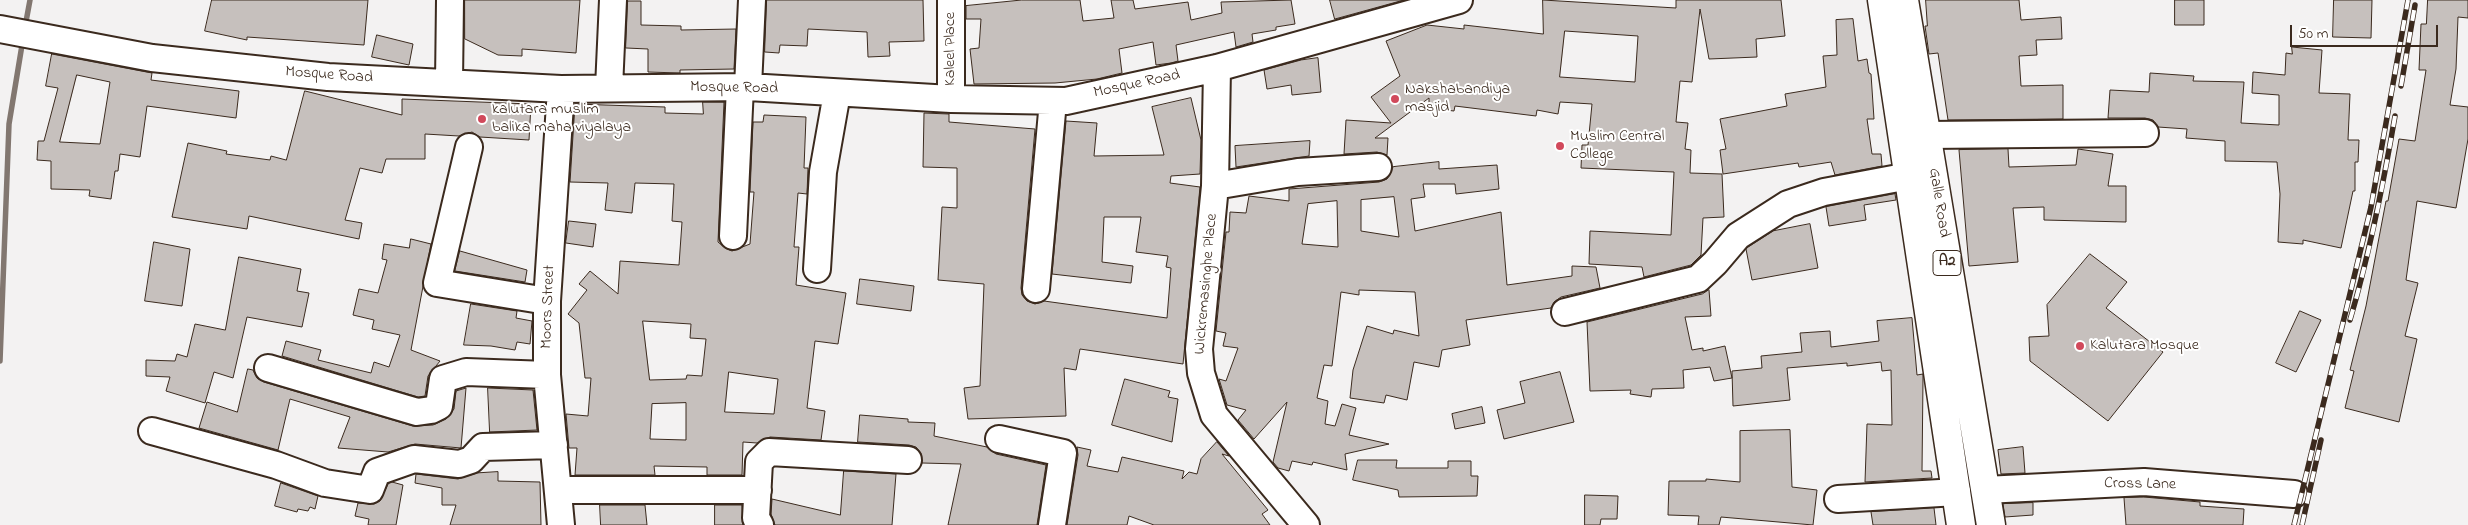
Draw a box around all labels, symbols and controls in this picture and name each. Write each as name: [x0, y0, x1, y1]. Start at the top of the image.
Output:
street label: Kaleel Place: [941, 12, 961, 86]
scale bar: [2293, 15, 2440, 47]
text: 50 m: [2298, 23, 2328, 45]
street label: Mosque Road: [284, 63, 374, 89]
street label: Mosque Road: [1092, 66, 1182, 104]
street label: Mosque Road: [690, 79, 778, 99]
place label: Nakshabandiya masjid: [1405, 80, 1510, 118]
marker: Nakshabandiya masjid: [1389, 93, 1401, 105]
place label: kalutara muslim balika maha viyalaya: [492, 100, 631, 138]
marker: kalutara muslim balika maha viyalaya: [476, 113, 488, 125]
place label: Muslim Central College: [1570, 127, 1664, 165]
marker: Muslim Central College: [1554, 140, 1566, 152]
street label: Galle Road: [1923, 167, 1953, 239]
street label: Wickremasinghe Place: [1191, 213, 1223, 355]
road number: A2: [1933, 250, 1961, 276]
street label: Moors Street: [538, 265, 560, 349]
place label: Kalutara Mosque: [2090, 336, 2199, 356]
marker: Kalutara Mosque: [2074, 340, 2086, 352]
street label: Cross Lane: [2104, 475, 2176, 495]

